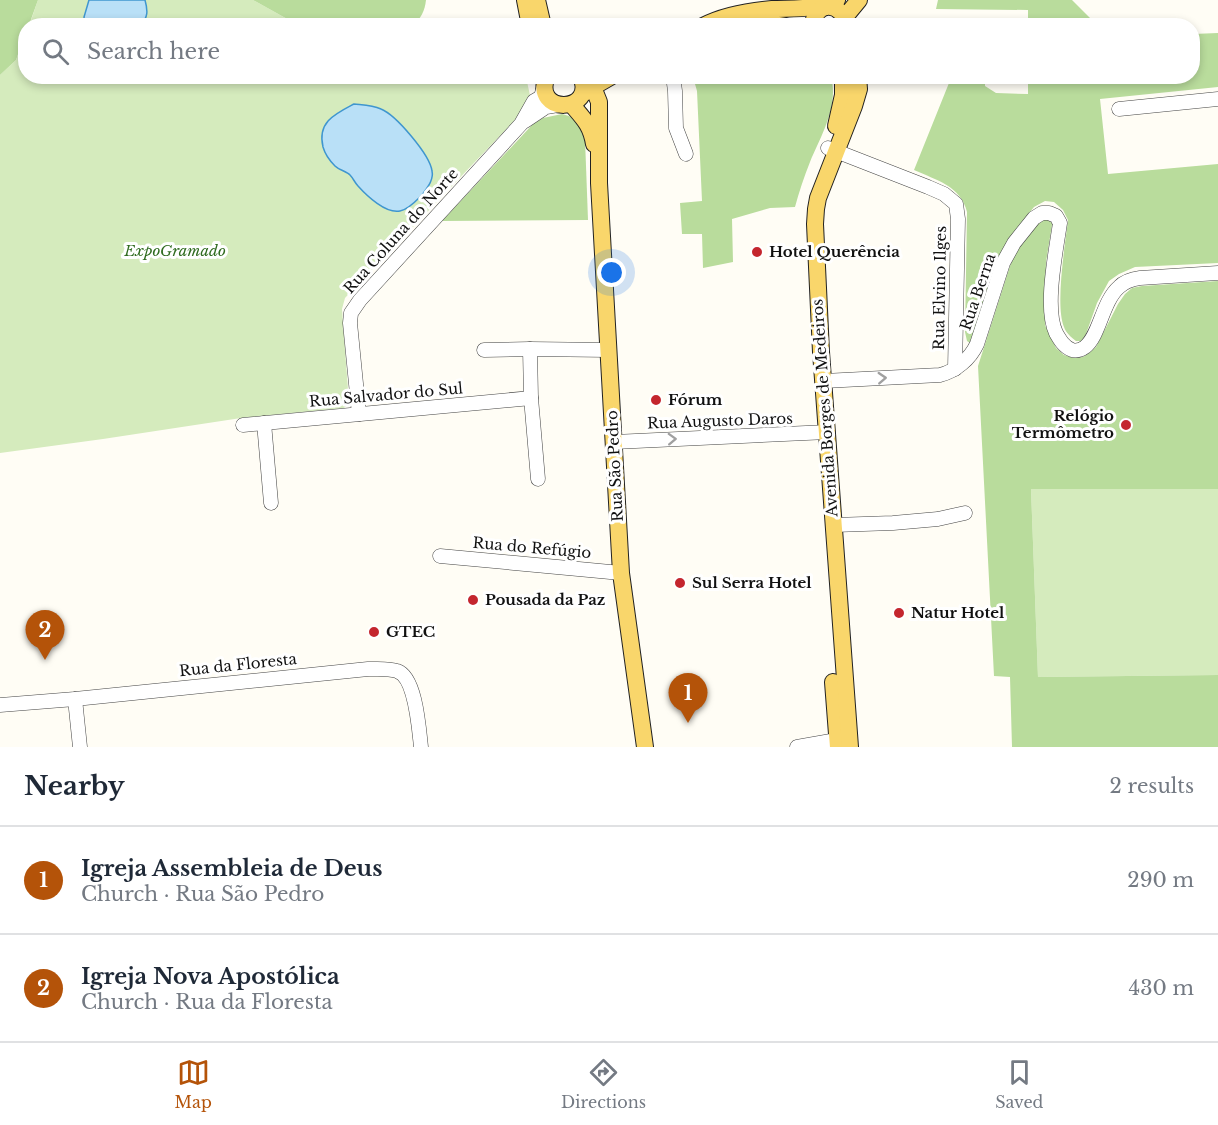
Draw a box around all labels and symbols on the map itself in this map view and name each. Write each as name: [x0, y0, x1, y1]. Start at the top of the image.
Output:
street label: Rua Coluna do Norte: [339, 164, 462, 297]
street label: Rua Elvino Ilges: [929, 226, 950, 350]
park label: ExpoGramado: [123, 241, 226, 260]
place label: Hotel Querência: [769, 242, 900, 261]
marker: Hotel Querência: [750, 245, 764, 259]
street label: Rua Berna: [955, 250, 1000, 333]
your location: [597, 258, 626, 287]
street label: Avenida Borges de Medeiros: [807, 298, 842, 519]
one-way arrow: [877, 372, 887, 385]
street label: Rua Salvador do Sul: [308, 378, 464, 411]
place label: Fórum: [668, 390, 723, 409]
marker: Fórum: [649, 393, 663, 407]
place label: Relógio Termômetro: [1012, 406, 1114, 442]
street label: Rua Augusto Daros: [647, 408, 793, 433]
street label: Rua São Pedro: [602, 410, 627, 522]
marker: Relógio Termômetro: [1119, 418, 1133, 432]
one-way arrow: [668, 433, 677, 446]
street label: Rua do Refúgio: [472, 533, 592, 562]
place label: Sul Serra Hotel: [692, 573, 812, 592]
marker: Sul Serra Hotel: [673, 576, 687, 590]
place label: Pousada da Paz: [485, 590, 605, 609]
marker: Pousada da Paz: [466, 593, 480, 607]
place label: Natur Hotel: [911, 603, 1005, 622]
marker: Natur Hotel: [892, 606, 906, 620]
pin: 2: [26, 610, 64, 660]
place label: GTEC: [386, 622, 435, 641]
marker: GTEC: [367, 625, 381, 639]
street label: Rua da Floresta: [178, 649, 298, 680]
pin: 1: [668, 674, 708, 723]

